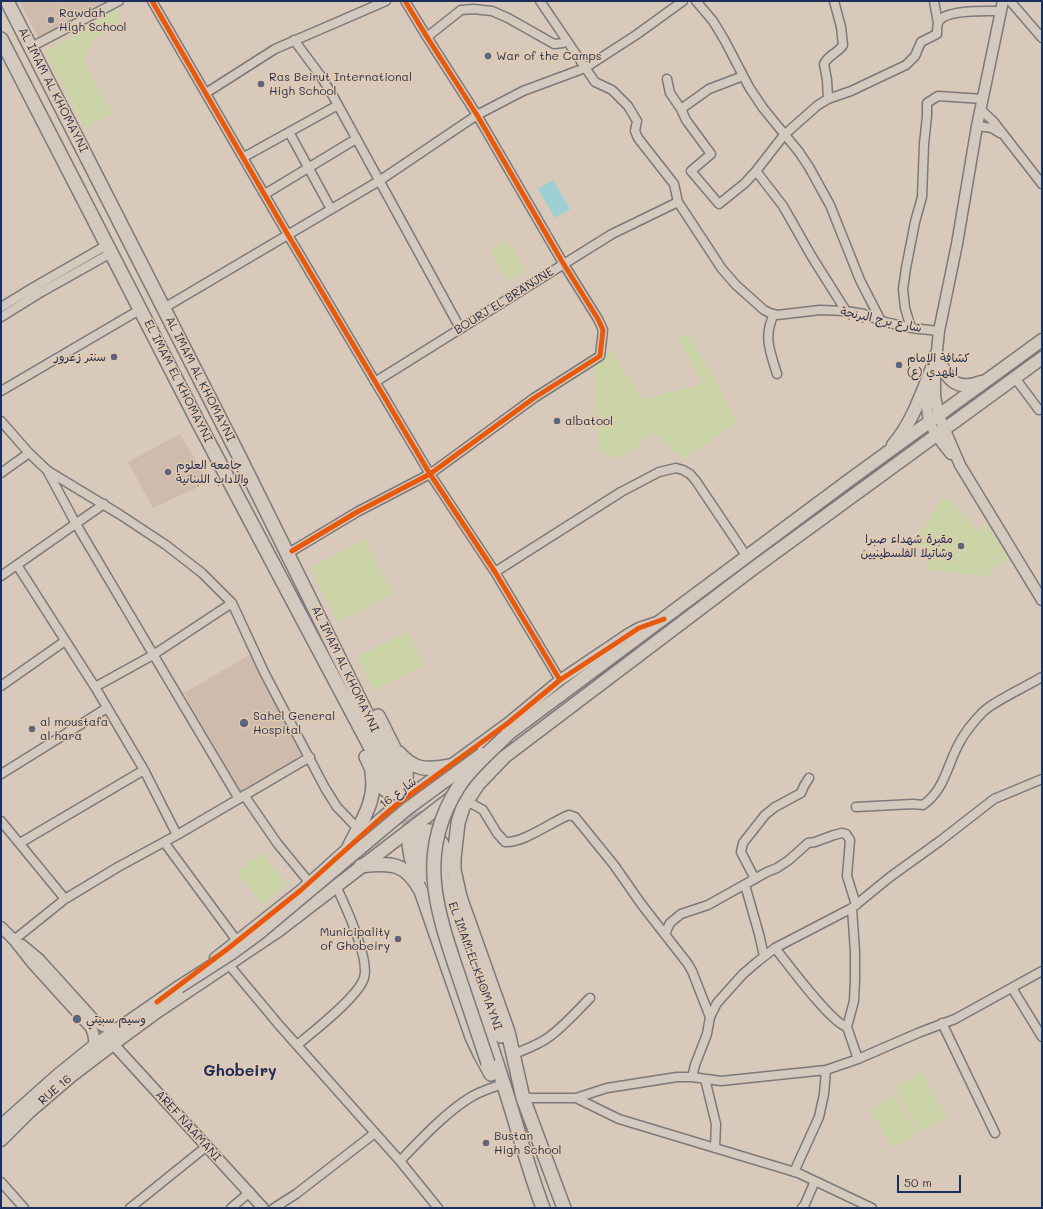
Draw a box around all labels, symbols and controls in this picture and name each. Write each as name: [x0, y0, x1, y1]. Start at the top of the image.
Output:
place label: Rawdah High School: [59, 6, 127, 34]
marker: Rawdah High School: [46, 15, 56, 25]
street label: AL IMAM AL KHOMAYNI: [15, 25, 91, 155]
place label: War of the Camps: [496, 49, 602, 63]
marker: War of the Camps: [483, 51, 493, 61]
place label: Ras Beirut International High School: [269, 70, 412, 98]
marker: Ras Beirut International High School: [256, 79, 266, 89]
street label: BOURJ EL BRANJNE: [452, 264, 556, 338]
street label: شارع برج البرنجة: [839, 304, 923, 336]
street label: AL IMAM AL KHOMAYNI: [162, 314, 238, 444]
street label: EL IMAM EL KHOMAYNI: [141, 317, 215, 445]
place label: سنتر زعرور: [54, 350, 106, 364]
place label: كشافة الإمام المهدي (ع): [907, 351, 970, 379]
marker: سنتر زعرور: [109, 352, 119, 362]
marker: كشافة الإمام المهدي (ع): [894, 360, 904, 370]
place label: albatool: [565, 414, 613, 428]
marker: albatool: [552, 416, 562, 426]
place label: جامعه العلوم والاداب اللبنانية: [176, 458, 249, 486]
marker: جامعه العلوم والاداب اللبنانية: [163, 467, 173, 477]
place label: مقبرة شهداء صبرا وشاتيلا الفلسطينيين: [860, 532, 953, 560]
marker: مقبرة شهداء صبرا وشاتيلا الفلسطينيين: [956, 541, 966, 551]
street label: AL IMAM AL KHOMAYNI: [308, 604, 382, 734]
place label: Sahel General Hospital: [253, 709, 335, 737]
place label: al moustafa al hara: [40, 715, 108, 743]
marker: Sahel General Hospital: [238, 717, 250, 729]
marker: al moustafa al hara: [27, 724, 37, 734]
street label: شارع 16: [377, 774, 419, 812]
street label: EL IMAM EL KHOMAYNI: [445, 900, 505, 1032]
place label: Municipality of Ghobeiry: [320, 925, 390, 953]
marker: Municipality of Ghobeiry: [393, 934, 403, 944]
place label: وسيم سبيتي: [86, 1012, 146, 1026]
marker: وسيم سبيتي: [71, 1013, 83, 1025]
district label: Ghobeiry: [203, 1061, 277, 1081]
street label: RUE 16: [36, 1072, 74, 1108]
street label: AREF NAAMANI: [152, 1087, 224, 1165]
place label: Bustan High School: [494, 1129, 562, 1157]
marker: Bustan High School: [481, 1138, 491, 1148]
scale bar: [899, 1167, 963, 1193]
text: 50 m: [904, 1174, 932, 1190]

